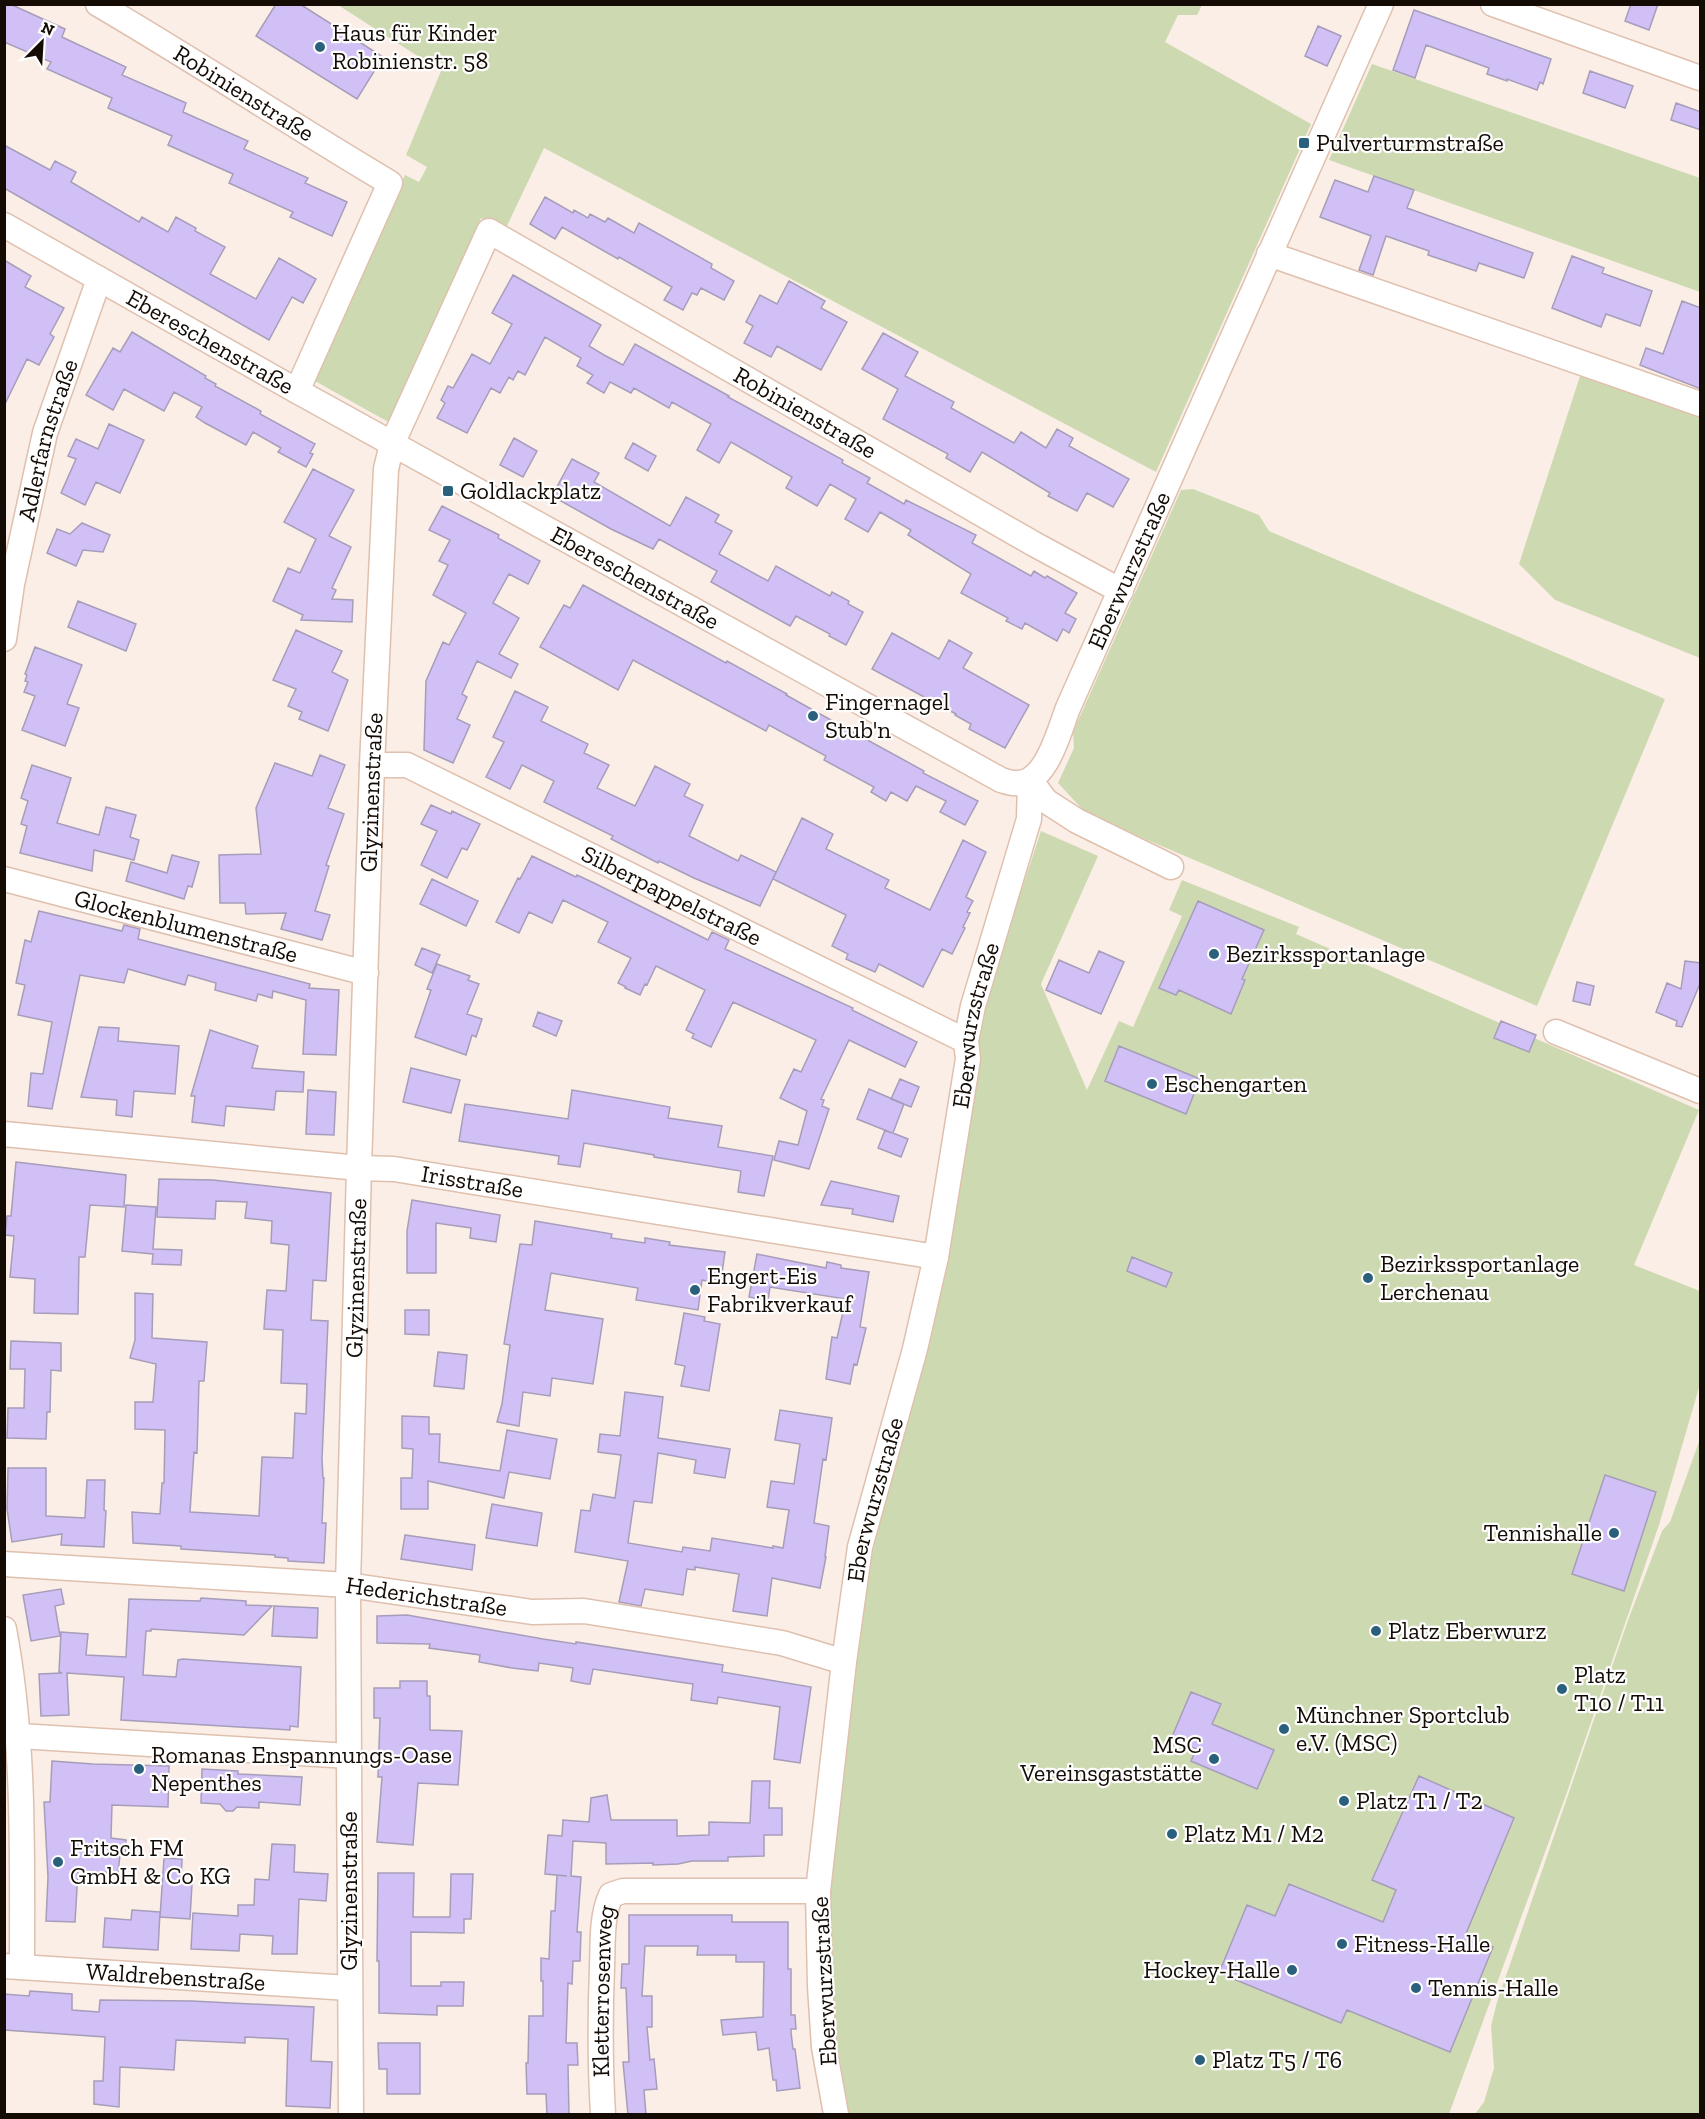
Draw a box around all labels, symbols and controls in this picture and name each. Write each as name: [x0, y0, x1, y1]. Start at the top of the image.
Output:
north arrow: [12, 12, 72, 72]
text: N: [38, 18, 57, 40]
place label: Haus für Kinder Robinienstr. 58: [332, 18, 498, 75]
street label: Robinienstraße: [169, 38, 320, 147]
marker: Haus für Kinder Robinienstr. 58: [313, 40, 327, 54]
place label: Pulverturmstraße: [1316, 128, 1504, 157]
marker: Pulverturmstraße: [1297, 136, 1311, 150]
street label: Ebereschenstraße: [122, 282, 299, 400]
street label: Adlerfarnstraße: [11, 355, 84, 524]
street label: Robinienstraße: [729, 360, 882, 465]
place label: Goldlackplatz: [460, 476, 601, 505]
marker: Goldlackplatz: [441, 484, 455, 498]
street label: Eberwurzstraße: [1081, 487, 1176, 654]
street label: Ebereschenstraße: [546, 519, 724, 635]
place label: Fingernagel Stub'n: [825, 687, 950, 744]
marker: Fingernagel Stub'n: [806, 709, 820, 723]
street label: Glyzinenstraße: [354, 712, 388, 873]
street label: Silberpappelstraße: [577, 839, 766, 952]
street label: Glockenblumenstraße: [71, 883, 301, 969]
street label: Eberwurzstraße: [945, 939, 1005, 1111]
place label: Bezirkssportanlage: [1226, 939, 1425, 968]
marker: Bezirkssportanlage: [1207, 947, 1221, 961]
place label: Eschengarten: [1164, 1069, 1307, 1098]
marker: Eschengarten: [1145, 1077, 1159, 1091]
street label: Irisstraße: [419, 1159, 526, 1204]
street label: Glyzinenstraße: [339, 1198, 372, 1358]
place label: Bezirkssportanlage Lerchenau: [1380, 1249, 1579, 1306]
place label: Engert-Eis Fabrikverkauf: [707, 1261, 854, 1318]
marker: Bezirkssportanlage Lerchenau: [1361, 1271, 1375, 1285]
marker: Engert-Eis Fabrikverkauf: [688, 1283, 702, 1297]
street label: Eberwurzstraße: [840, 1414, 909, 1584]
place label: Tennishalle: [1484, 1518, 1602, 1547]
marker: Tennishalle: [1607, 1526, 1621, 1540]
street label: Hederichstraße: [344, 1570, 509, 1622]
place label: Platz Eberwurz: [1388, 1616, 1547, 1645]
marker: Platz Eberwurz: [1369, 1624, 1383, 1638]
place label: Platz T10 / T11: [1574, 1660, 1664, 1717]
marker: Platz T10 / T11: [1555, 1682, 1569, 1696]
place label: Münchner Sportclub e.V. (MSC): [1296, 1700, 1510, 1757]
marker: Münchner Sportclub e.V. (MSC): [1277, 1722, 1291, 1736]
place label: MSC Vereinsgaststätte: [1019, 1730, 1202, 1787]
place label: Romanas Enspannungs-Oase Nepenthes: [151, 1740, 452, 1797]
marker: MSC Vereinsgaststätte: [1207, 1752, 1221, 1766]
marker: Romanas Enspannungs-Oase Nepenthes: [132, 1762, 146, 1776]
place label: Platz T1 / T2: [1356, 1786, 1483, 1815]
marker: Platz T1 / T2: [1337, 1794, 1351, 1808]
street label: Glyzinenstraße: [334, 1811, 363, 1971]
place label: Platz M1 / M2: [1184, 1819, 1324, 1848]
marker: Platz M1 / M2: [1165, 1827, 1179, 1841]
place label: Fritsch FM GmbH & Co KG: [70, 1833, 231, 1890]
marker: Fritsch FM GmbH & Co KG: [51, 1855, 65, 1869]
street label: Eberwurzstraße: [805, 1896, 842, 2066]
street label: Kletterrosenweg: [586, 1902, 621, 2078]
place label: Fitness-Halle: [1354, 1929, 1490, 1958]
marker: Fitness-Halle: [1335, 1937, 1349, 1951]
place label: Hockey-Halle: [1143, 1955, 1280, 1984]
street label: Waldrebenstraße: [85, 1956, 266, 1997]
marker: Hockey-Halle: [1285, 1963, 1299, 1977]
place label: Tennis-Halle: [1428, 1973, 1559, 2002]
marker: Tennis-Halle: [1409, 1981, 1423, 1995]
place label: Platz T5 / T6: [1212, 2045, 1342, 2074]
marker: Platz T5 / T6: [1193, 2053, 1207, 2067]

